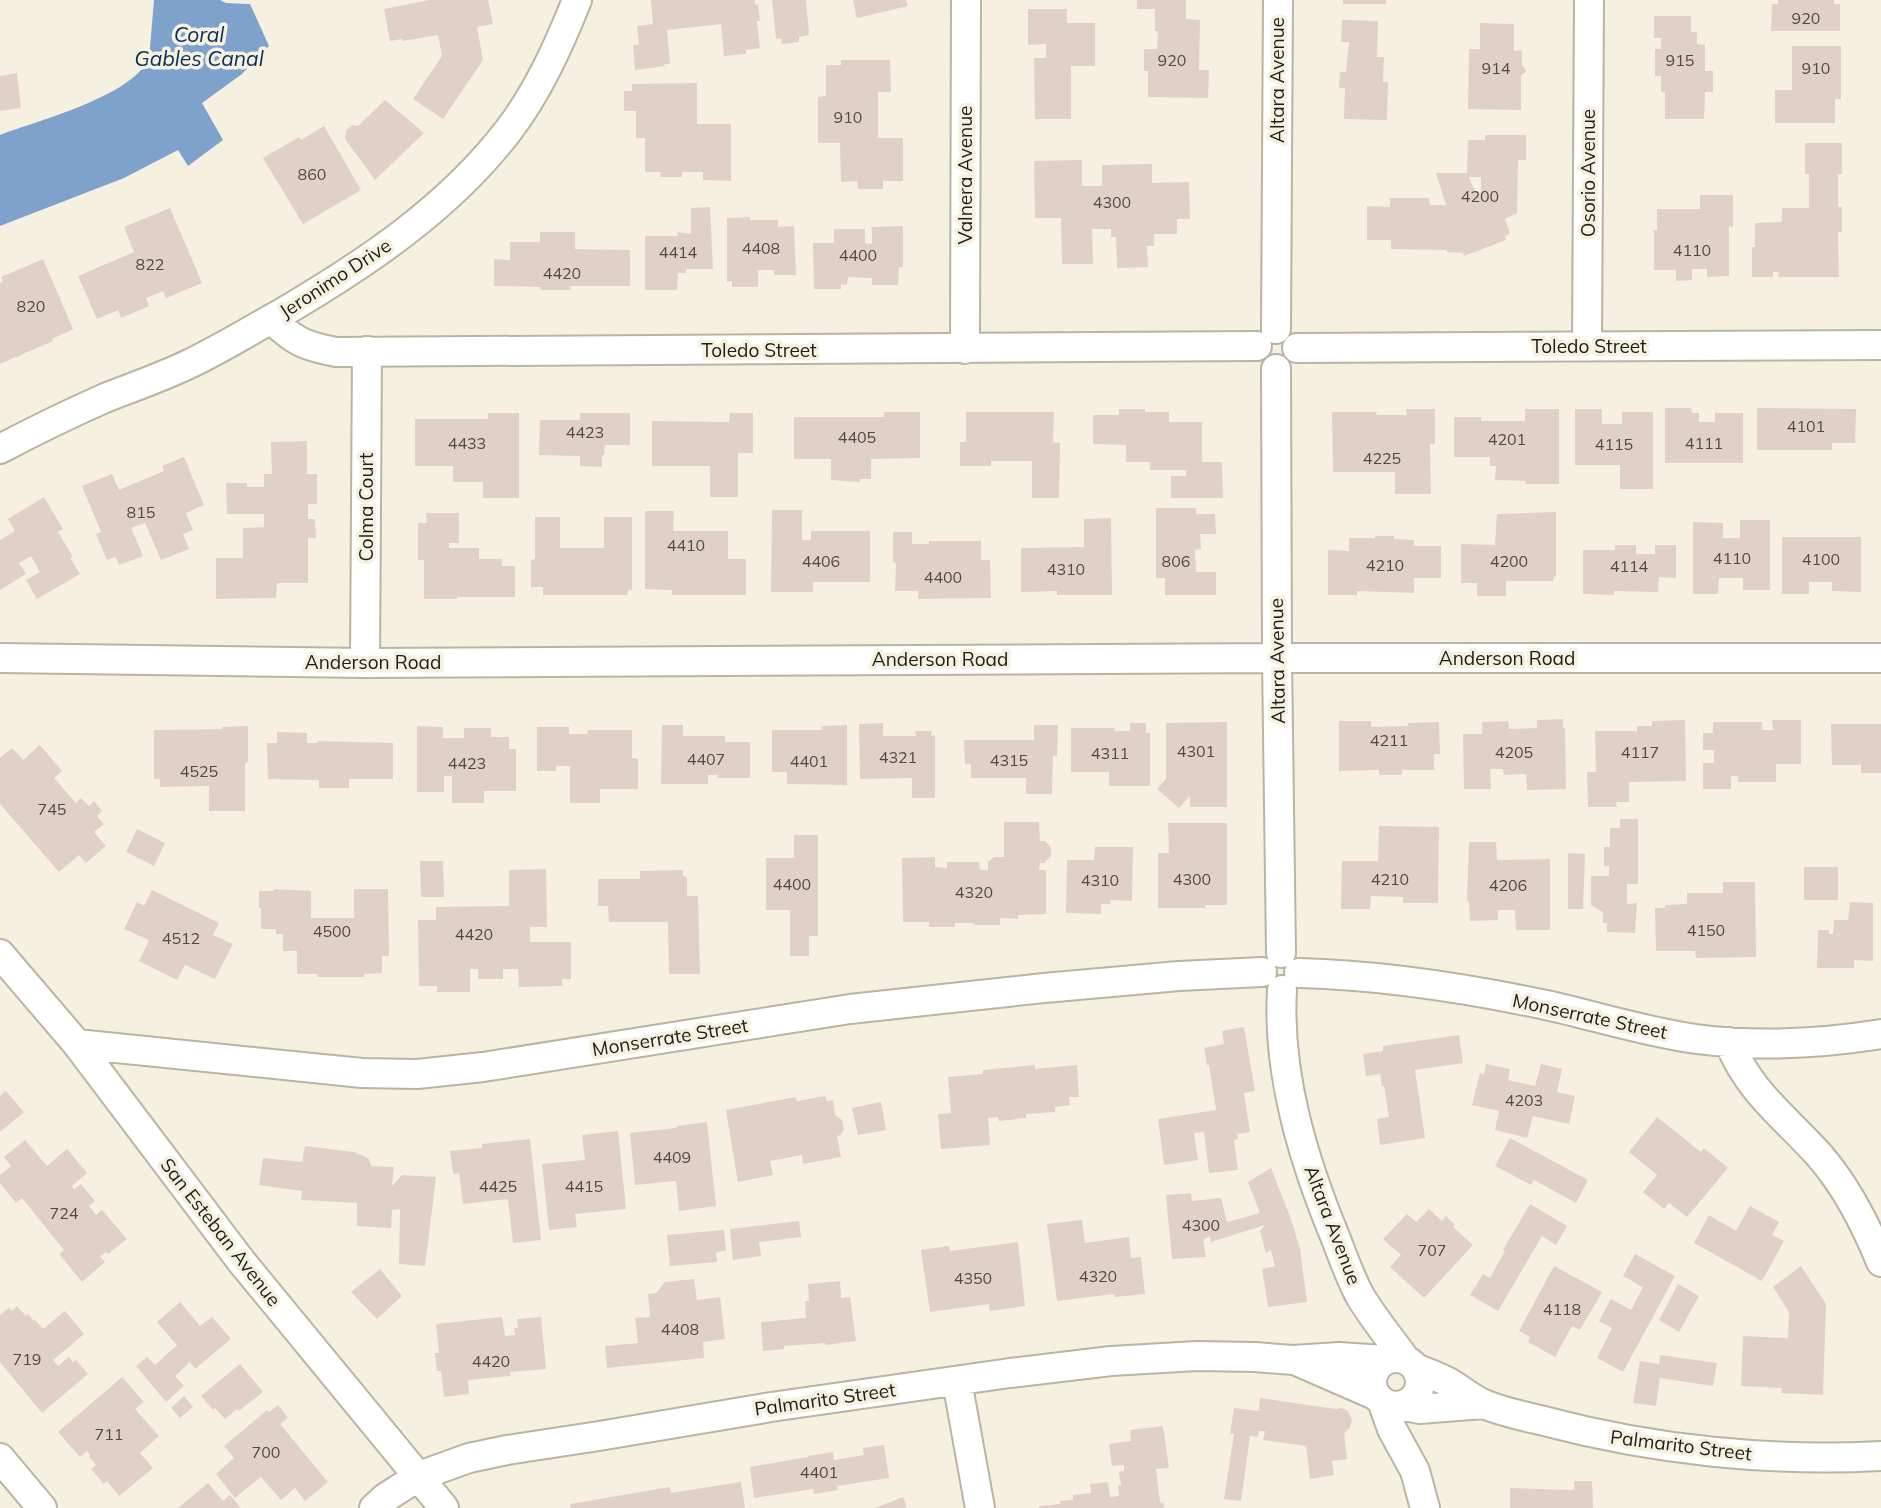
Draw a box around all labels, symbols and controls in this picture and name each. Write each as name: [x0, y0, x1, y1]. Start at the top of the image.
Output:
house number: 920: [1792, 8, 1820, 28]
street label: Altara Avenue: [1265, 17, 1289, 143]
water label: Coral Gables Canal: [134, 21, 264, 71]
house number: 920: [1158, 50, 1186, 70]
house number: 915: [1666, 50, 1694, 70]
house number: 914: [1482, 58, 1511, 78]
house number: 910: [1802, 58, 1830, 78]
street label: Valnera Avenue: [953, 106, 977, 244]
house number: 910: [834, 107, 862, 127]
street label: Osorio Avenue: [1576, 109, 1600, 237]
house number: 860: [298, 164, 326, 184]
house number: 4200: [1461, 186, 1499, 206]
house number: 4300: [1093, 192, 1131, 212]
street label: Jeronimo Drive: [275, 233, 395, 323]
house number: 4408: [742, 238, 780, 258]
house number: 4110: [1673, 240, 1711, 260]
house number: 4414: [659, 242, 698, 262]
house number: 4400: [839, 245, 877, 265]
house number: 822: [136, 254, 164, 274]
house number: 4420: [543, 263, 581, 283]
house number: 820: [17, 296, 45, 316]
street label: Toledo Street: [1531, 334, 1647, 358]
street label: Toledo Street: [701, 338, 817, 362]
house number: 4101: [1787, 416, 1825, 436]
house number: 4423: [566, 422, 604, 442]
house number: 4405: [838, 427, 876, 447]
house number: 4201: [1488, 429, 1526, 449]
house number: 4433: [448, 433, 486, 453]
house number: 4111: [1685, 433, 1723, 453]
house number: 4115: [1595, 434, 1633, 454]
house number: 4225: [1363, 448, 1401, 468]
street label: Colma Court: [354, 452, 378, 561]
house number: 815: [127, 502, 155, 522]
house number: 4410: [667, 535, 705, 555]
house number: 4110: [1713, 548, 1751, 568]
house number: 4100: [1802, 549, 1840, 569]
house number: 4406: [802, 551, 840, 571]
house number: 806: [1162, 551, 1190, 571]
house number: 4200: [1490, 551, 1528, 571]
house number: 4210: [1366, 555, 1404, 575]
house number: 4114: [1610, 556, 1649, 576]
house number: 4310: [1047, 559, 1085, 579]
house number: 4400: [924, 567, 962, 587]
street label: Altara Avenue: [1264, 598, 1290, 724]
street label: Anderson Road: [1439, 646, 1575, 670]
street label: Anderson Road: [872, 647, 1008, 671]
street label: Anderson Road: [305, 650, 441, 674]
house number: 4211: [1370, 730, 1408, 750]
house number: 4301: [1177, 741, 1215, 761]
house number: 4205: [1495, 742, 1533, 762]
house number: 4117: [1621, 742, 1659, 762]
house number: 4311: [1091, 743, 1129, 763]
house number: 4321: [879, 747, 917, 767]
house number: 4407: [687, 749, 725, 769]
house number: 4315: [990, 750, 1028, 770]
house number: 4401: [790, 751, 828, 771]
house number: 4423: [448, 753, 486, 773]
house number: 4525: [180, 761, 218, 781]
house number: 745: [38, 799, 66, 819]
house number: 4300: [1173, 869, 1211, 889]
house number: 4210: [1371, 869, 1409, 889]
house number: 4310: [1081, 870, 1119, 890]
house number: 4400: [773, 874, 811, 894]
house number: 4206: [1489, 875, 1527, 895]
house number: 4320: [955, 882, 993, 902]
house number: 4150: [1687, 920, 1725, 940]
house number: 4500: [313, 921, 351, 941]
house number: 4420: [455, 924, 493, 944]
house number: 4512: [162, 928, 200, 948]
street label: Monserrate Street: [1510, 988, 1670, 1044]
street label: Monserrate Street: [590, 1013, 750, 1061]
house number: 4203: [1505, 1090, 1543, 1110]
house number: 4409: [653, 1147, 691, 1167]
street label: San Esteban Avenue: [156, 1153, 286, 1311]
street label: Altara Avenue: [1299, 1162, 1367, 1288]
house number: 4425: [479, 1176, 517, 1196]
house number: 4415: [565, 1176, 603, 1196]
house number: 724: [50, 1203, 79, 1223]
house number: 4300: [1182, 1215, 1220, 1235]
house number: 707: [1418, 1240, 1446, 1260]
house number: 4320: [1079, 1266, 1117, 1286]
house number: 4350: [954, 1268, 992, 1288]
house number: 4118: [1543, 1299, 1581, 1319]
house number: 4408: [661, 1319, 699, 1339]
house number: 719: [13, 1349, 41, 1369]
house number: 4420: [472, 1351, 510, 1371]
street label: Palmarito Street: [753, 1377, 897, 1421]
house number: 711: [95, 1424, 123, 1444]
street label: Palmarito Street: [1609, 1424, 1753, 1466]
house number: 700: [252, 1442, 280, 1462]
house number: 4401: [800, 1462, 838, 1482]

